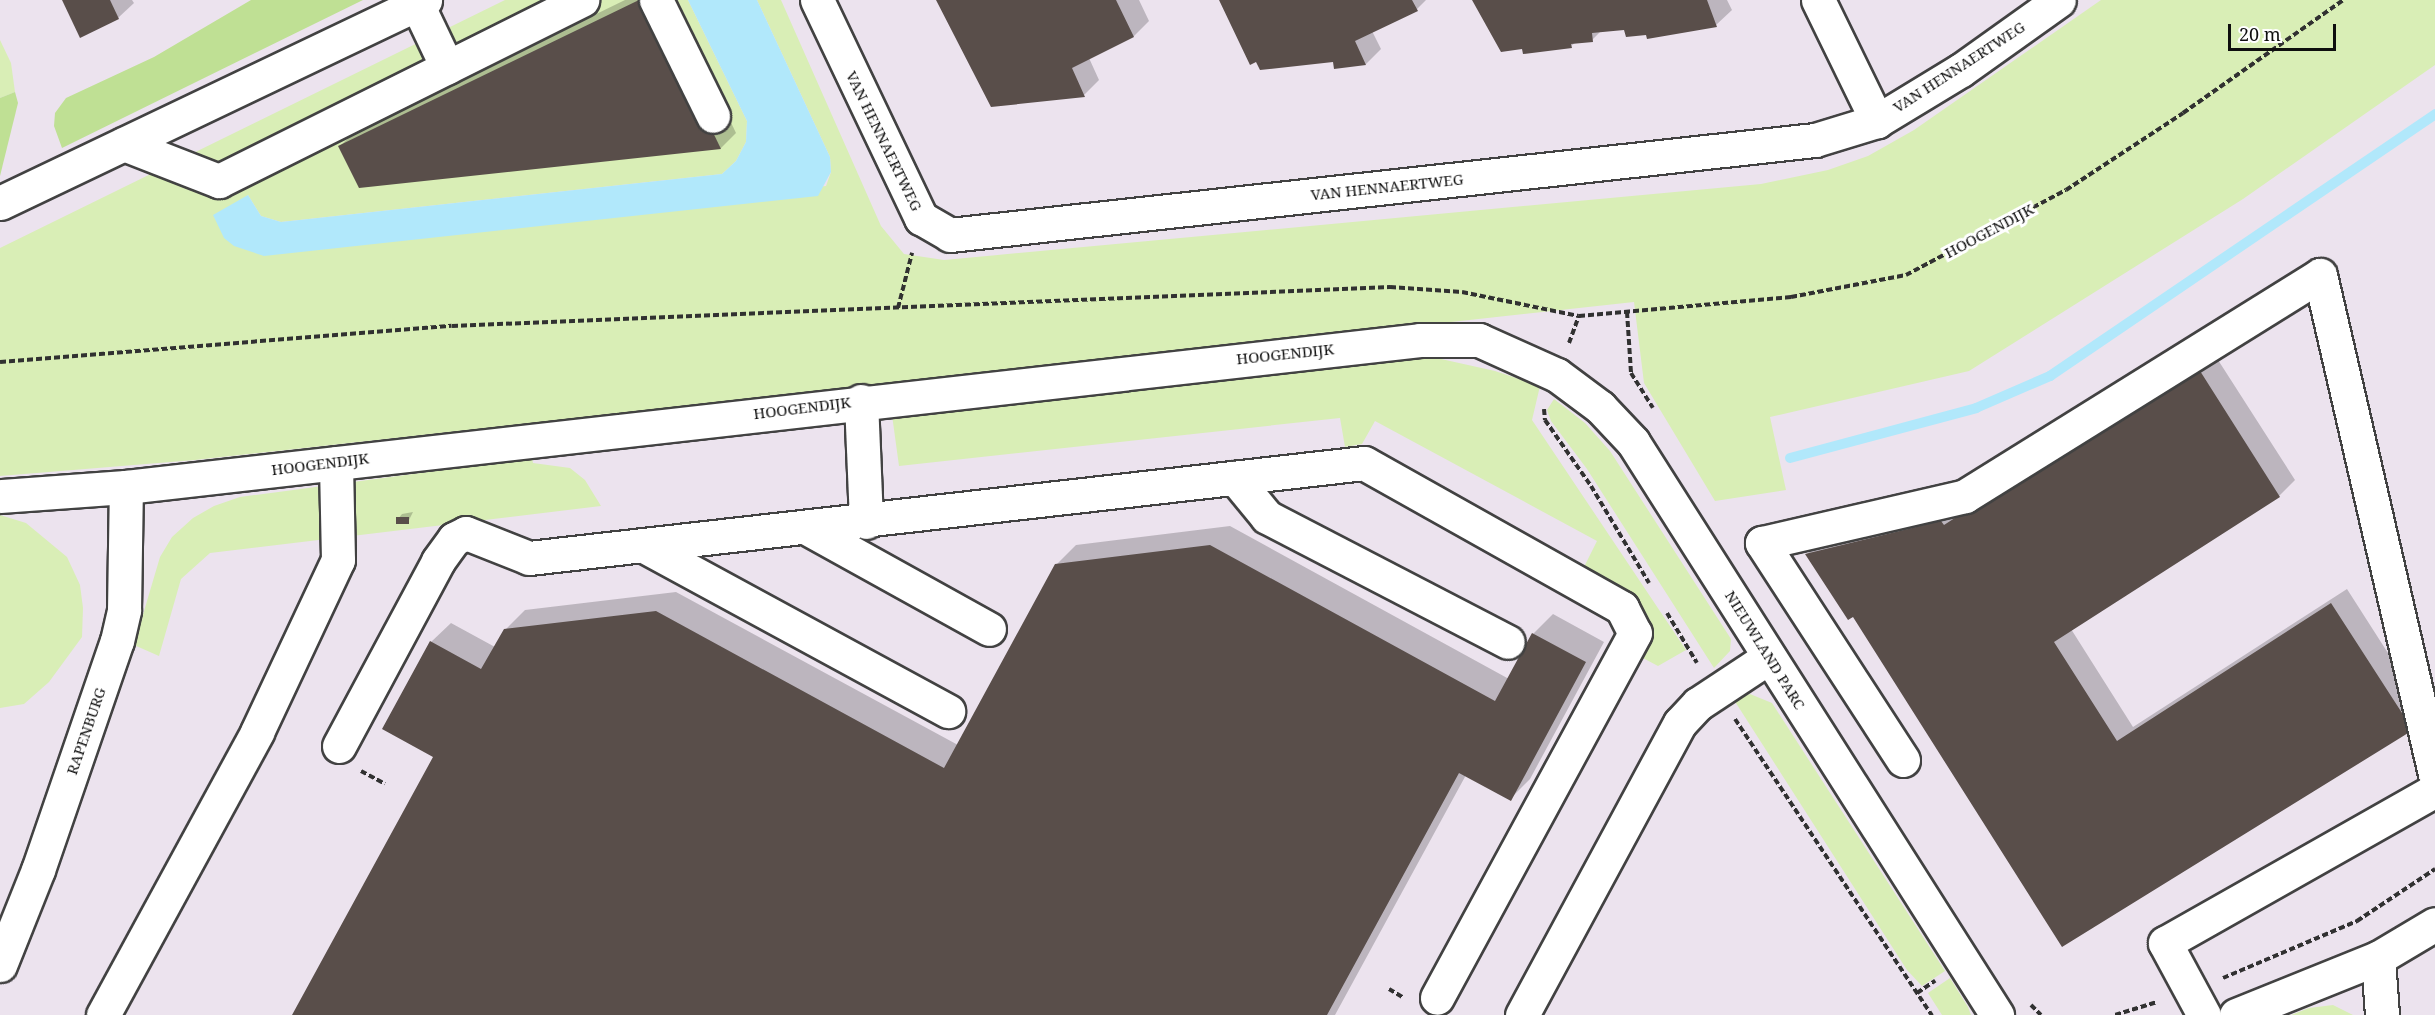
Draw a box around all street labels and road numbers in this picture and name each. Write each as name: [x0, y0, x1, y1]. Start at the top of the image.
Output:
street label: VAN HENNAERTWEG: [1890, 18, 2028, 116]
street label: VAN HENNAERTWEG: [842, 68, 926, 214]
street label: VAN HENNAERTWEG: [1310, 170, 1464, 204]
street label: HOOGENDIJK: [1942, 200, 2036, 262]
street label: HOOGENDIJK: [1235, 340, 1335, 368]
street label: HOOGENDIJK: [752, 393, 852, 423]
street label: HOOGENDIJK: [270, 449, 370, 479]
street label: NIEUWLAND PARC: [1721, 587, 1809, 713]
street label: RAPENBURG: [63, 685, 109, 777]

